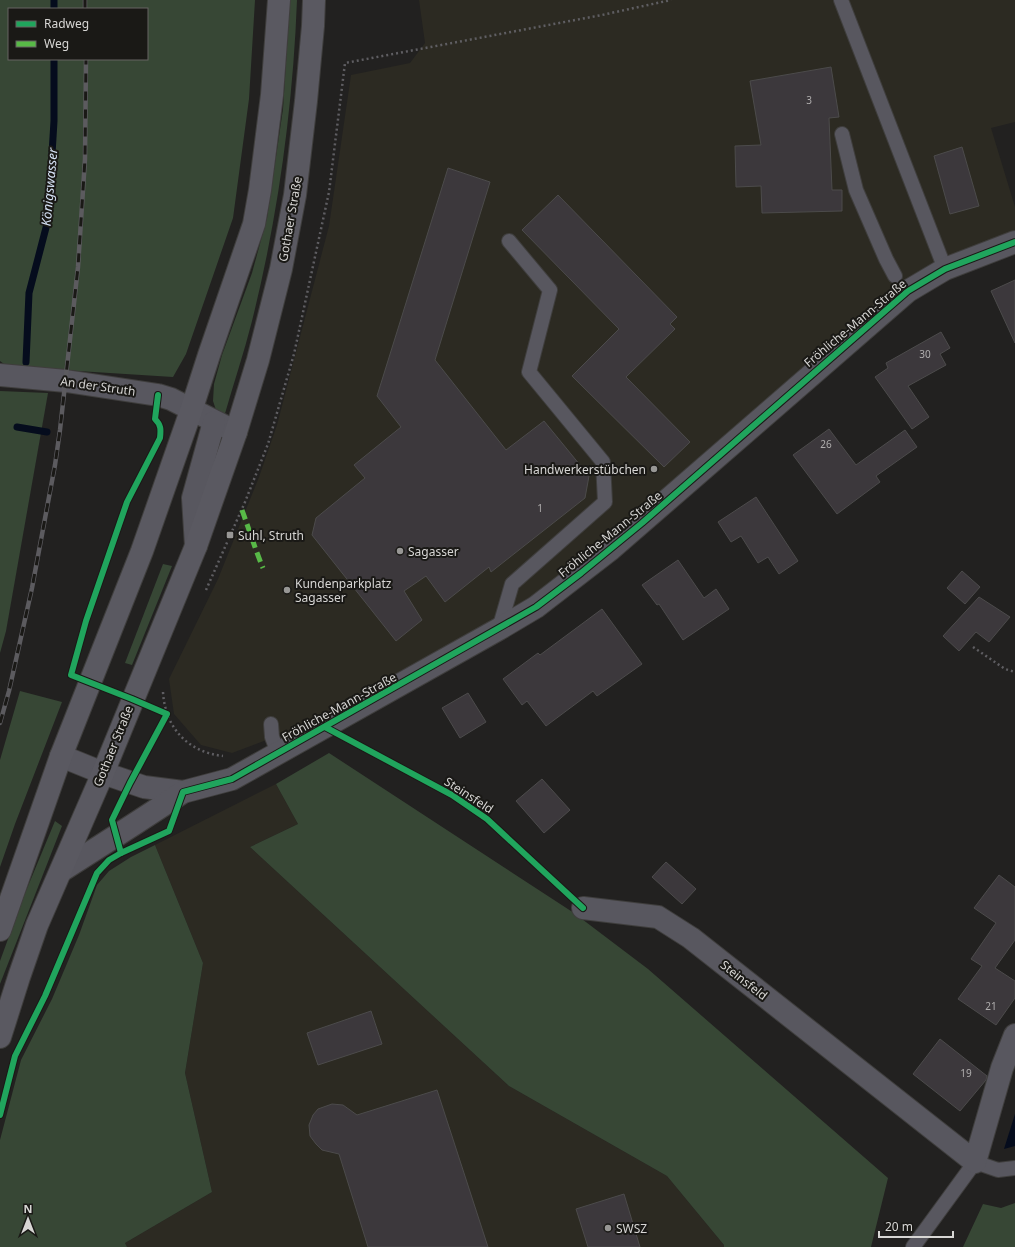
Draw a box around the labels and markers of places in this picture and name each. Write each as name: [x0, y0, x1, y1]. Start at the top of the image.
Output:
place label: Handwerkerstübchen: [524, 461, 646, 478]
marker: Handwerkerstübchen: [649, 464, 659, 474]
place label: Suhl, Struth: [238, 527, 304, 544]
marker: Suhl, Struth: [225, 530, 235, 540]
place label: Sagasser: [408, 543, 459, 560]
marker: Sagasser: [395, 546, 405, 556]
place label: Kundenparkplatz Sagasser: [295, 575, 392, 606]
marker: Kundenparkplatz Sagasser: [282, 585, 292, 595]
place label: SWSZ: [616, 1220, 647, 1237]
marker: SWSZ: [603, 1223, 613, 1233]

